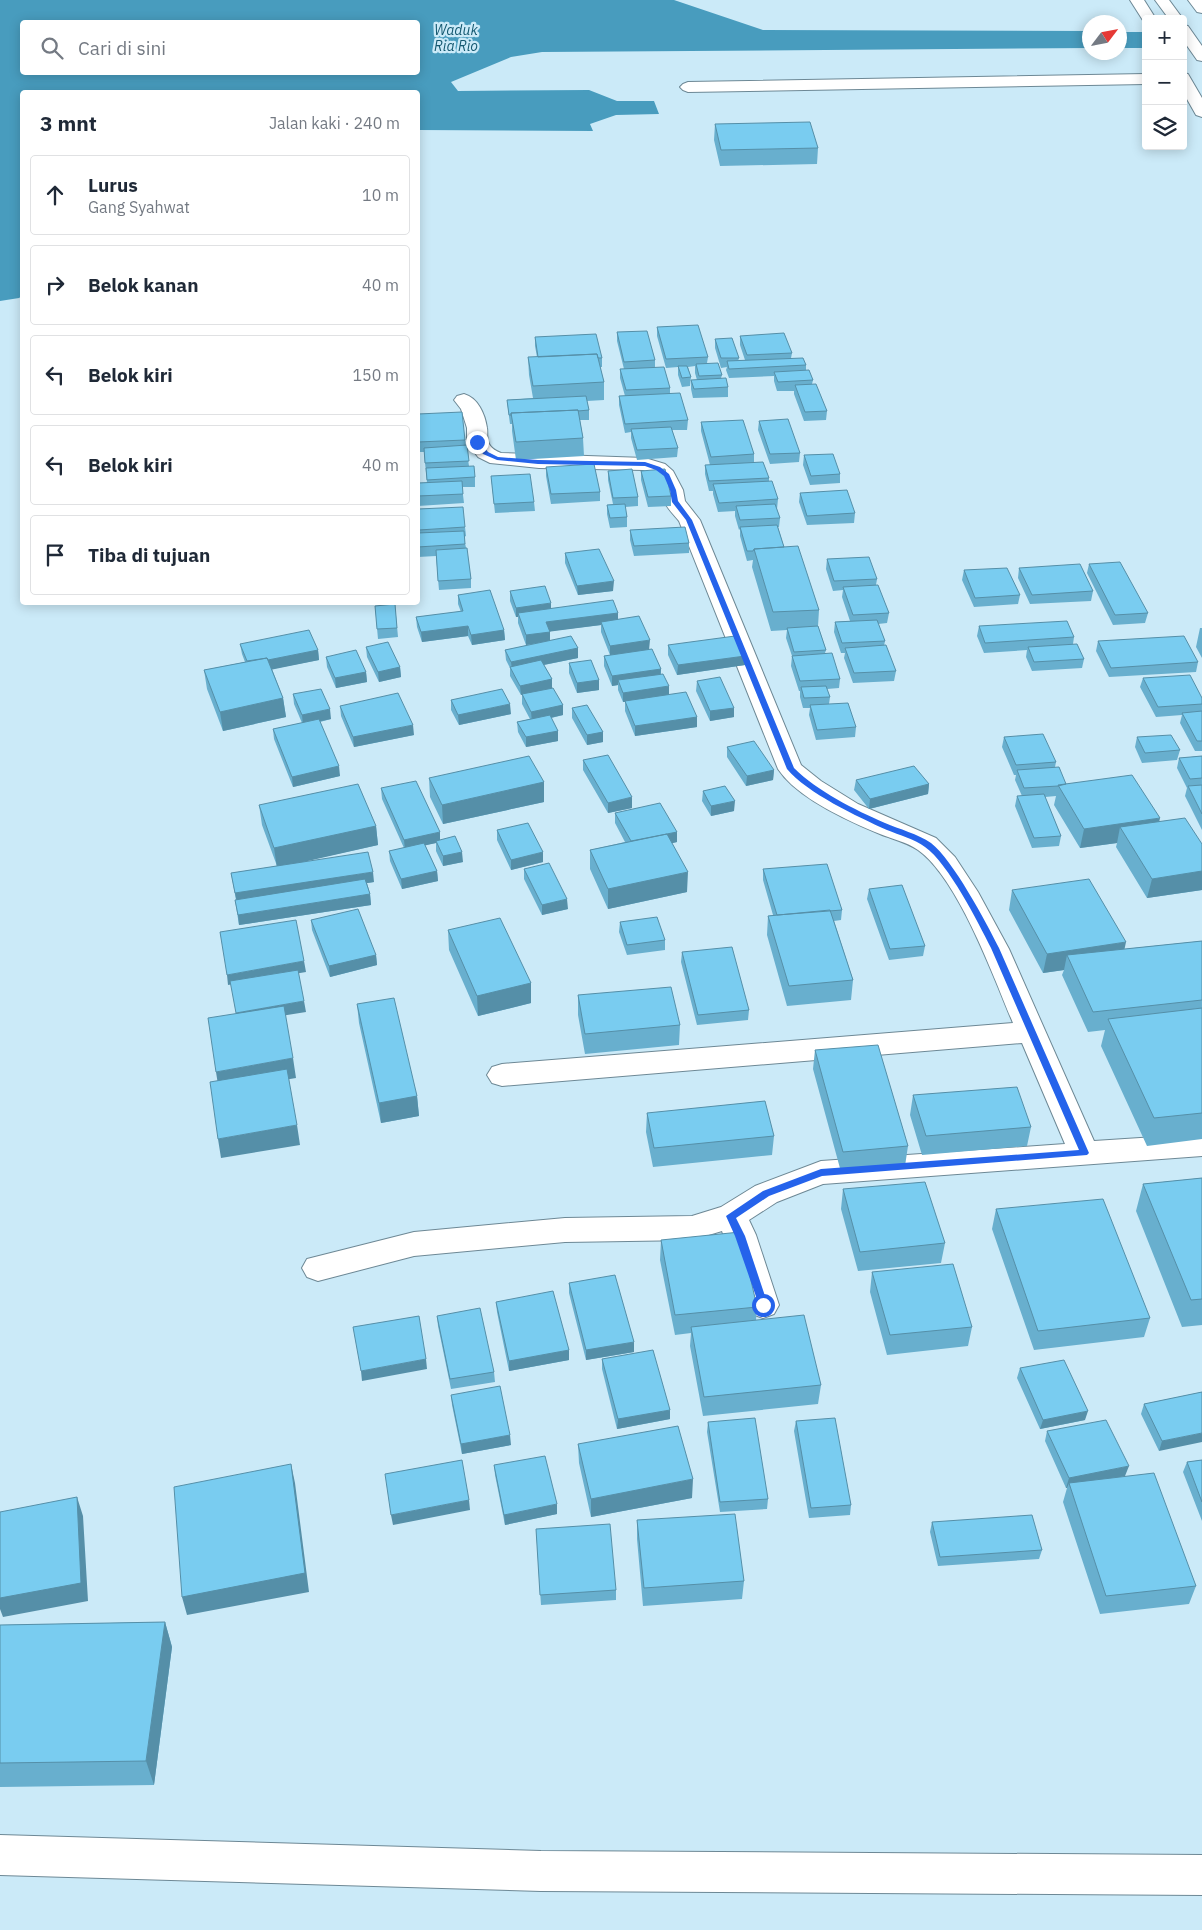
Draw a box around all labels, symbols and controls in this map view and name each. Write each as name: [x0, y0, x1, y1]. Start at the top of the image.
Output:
north arrow: [1082, 15, 1127, 60]
map controls: [1142, 15, 1187, 150]
button: +: [1142, 15, 1187, 60]
search box: [20, 20, 420, 75]
water label: Waduk Ria Rio: [434, 21, 478, 55]
icon: search: [38, 34, 66, 62]
text: Cari di sini: [78, 36, 166, 60]
button: −: [1142, 60, 1187, 105]
button: layers: [1142, 105, 1187, 150]
text: 3 mnt: [40, 109, 97, 137]
text: Jalan kaki · 240 m: [269, 113, 400, 133]
text: Lurus: [88, 173, 138, 197]
icon: ahead: [41, 181, 69, 209]
text: 10 m: [362, 185, 399, 205]
text: Gang Syahwat: [88, 197, 190, 217]
icon: right: [41, 271, 69, 299]
text: Belok kanan: [88, 273, 199, 297]
text: 40 m: [362, 275, 399, 295]
icon: left: [41, 361, 69, 389]
text: Belok kiri: [88, 363, 173, 387]
text: 150 m: [352, 365, 399, 385]
route end: [466, 431, 489, 454]
icon: left: [41, 451, 69, 479]
text: Belok kiri: [88, 453, 173, 477]
text: 40 m: [362, 455, 399, 475]
icon: arrive: [41, 541, 69, 569]
text: Tiba di tujuan: [88, 543, 210, 567]
route start: [752, 1294, 775, 1317]

